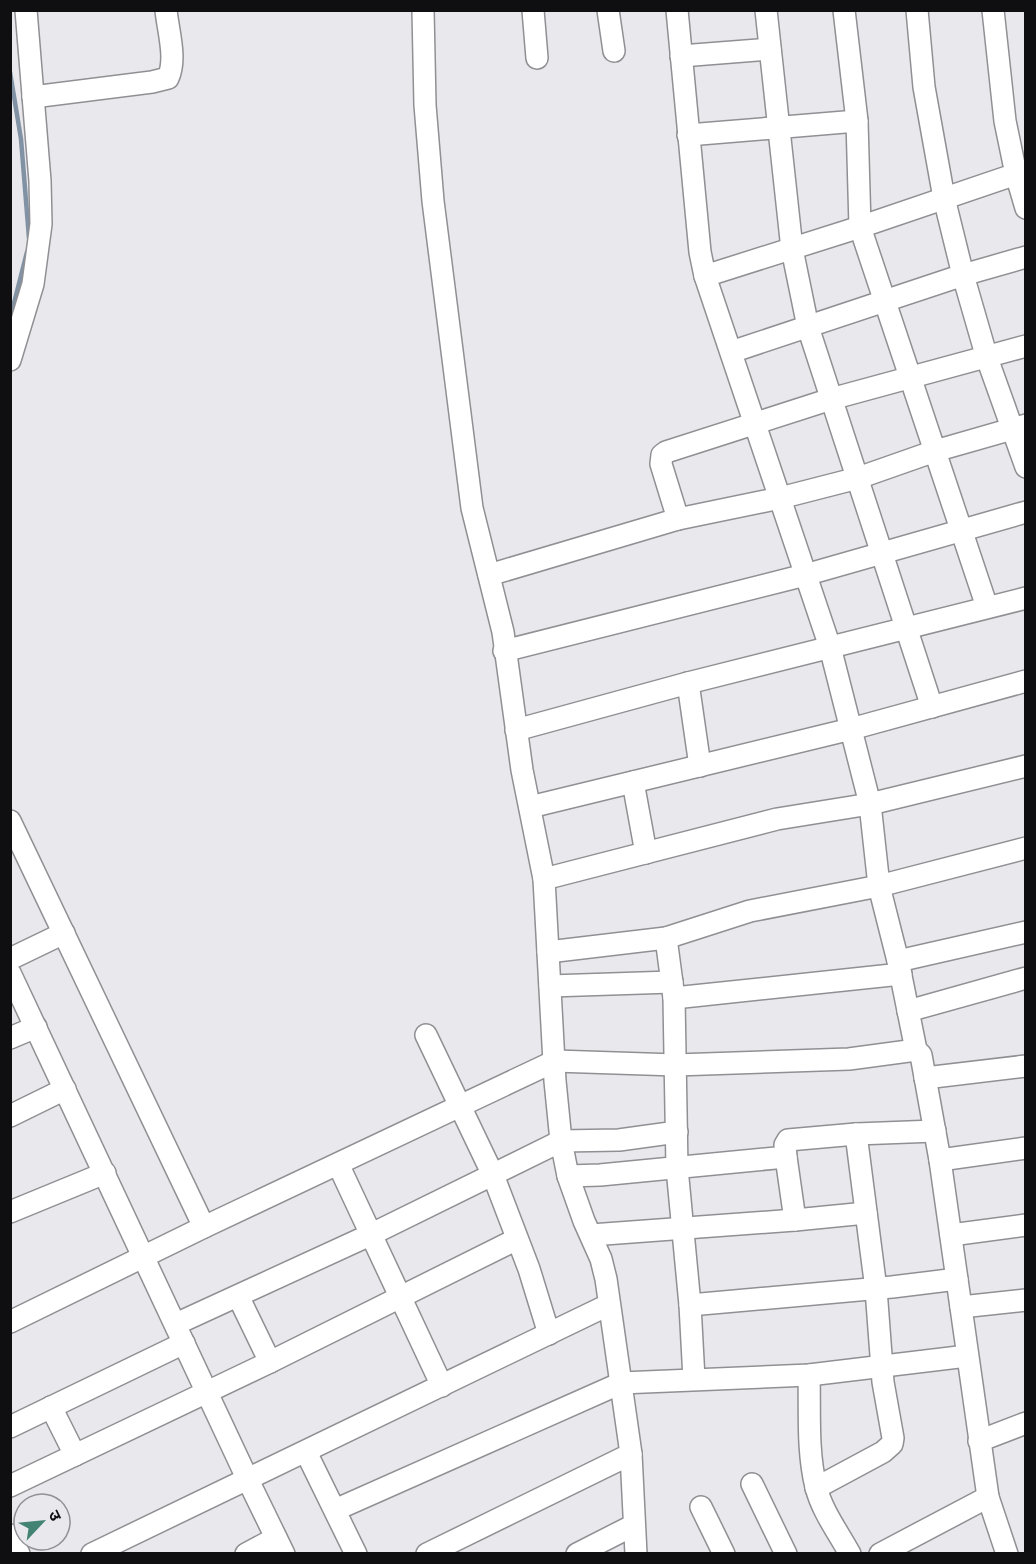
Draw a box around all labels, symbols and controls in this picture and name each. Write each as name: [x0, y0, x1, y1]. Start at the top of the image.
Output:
north arrow: [12, 1492, 72, 1552]
text: उ: [45, 1508, 65, 1524]

